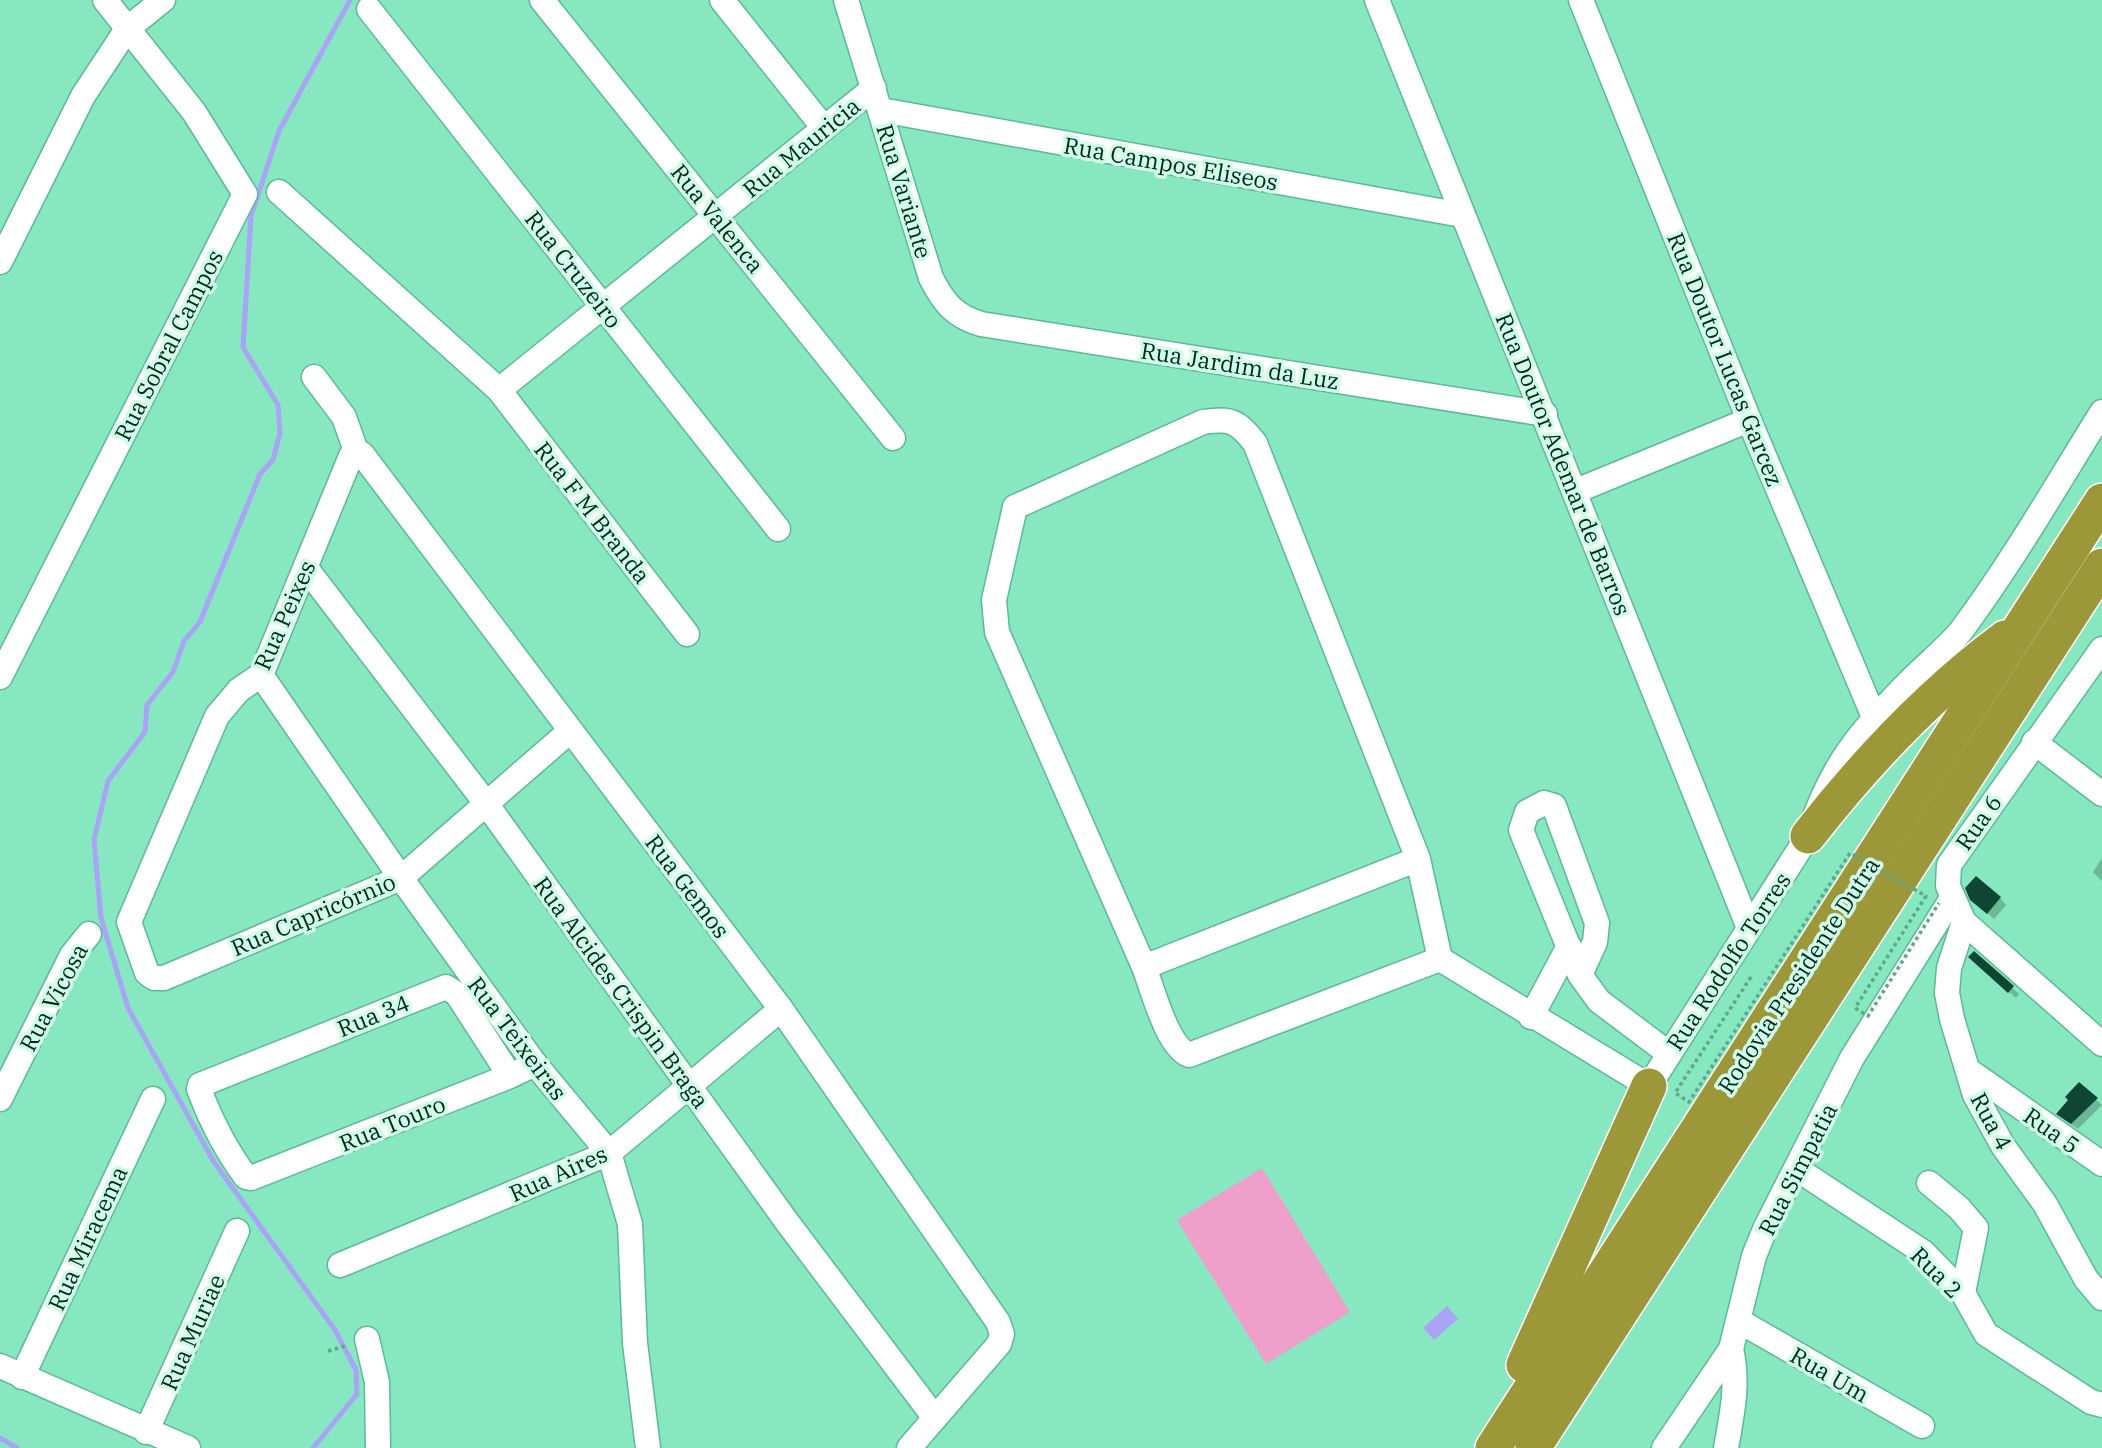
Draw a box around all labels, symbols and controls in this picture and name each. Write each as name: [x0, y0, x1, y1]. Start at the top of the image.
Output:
street label: Rua Mauricia: [736, 90, 866, 204]
street label: Rua Variante: [870, 120, 940, 262]
street label: Rua Campos Eliseos: [1061, 129, 1281, 197]
street label: Rua Valenca: [665, 157, 771, 279]
street label: Rua Cruzeiro: [519, 204, 629, 334]
street label: Rua Doutor Lucas Garcez: [1661, 228, 1791, 490]
street label: Rua Sobral Campos: [107, 244, 229, 446]
street label: Rua Doutor Ademar de Barros: [1489, 308, 1639, 620]
street label: Rua Jardim da Luz: [1139, 335, 1341, 395]
street label: Rua F M Branda: [528, 435, 658, 589]
street label: Rua Peixes: [246, 555, 322, 675]
street label: Rua 6: [1948, 788, 2008, 856]
street label: Rua Gemos: [639, 828, 737, 944]
street label: Rodovia Presidente Dutra: [1710, 851, 1886, 1099]
street label: Rua Capricórnio: [226, 866, 400, 962]
street label: Rua Rodolfo Torres: [1659, 866, 1797, 1056]
street label: Rua Alcides Crispin Braga: [528, 870, 716, 1114]
street label: Rua Vicosa: [12, 938, 94, 1056]
street label: Rua Teixeiras: [462, 970, 574, 1106]
street label: Rua 34: [333, 987, 413, 1043]
street label: Rua 4: [1964, 1087, 2020, 1155]
street label: Rua Touro: [335, 1088, 449, 1158]
street label: Rua Simpatia: [1751, 1098, 1843, 1240]
street label: Rua 5: [2018, 1100, 2086, 1160]
street label: Rua Aires: [504, 1138, 612, 1208]
street label: Rua Miracema: [40, 1161, 134, 1315]
street label: Rua 2: [1905, 1240, 1969, 1304]
street label: Rua Muriae: [153, 1269, 231, 1395]
street label: Rua Um: [1785, 1339, 1875, 1409]

